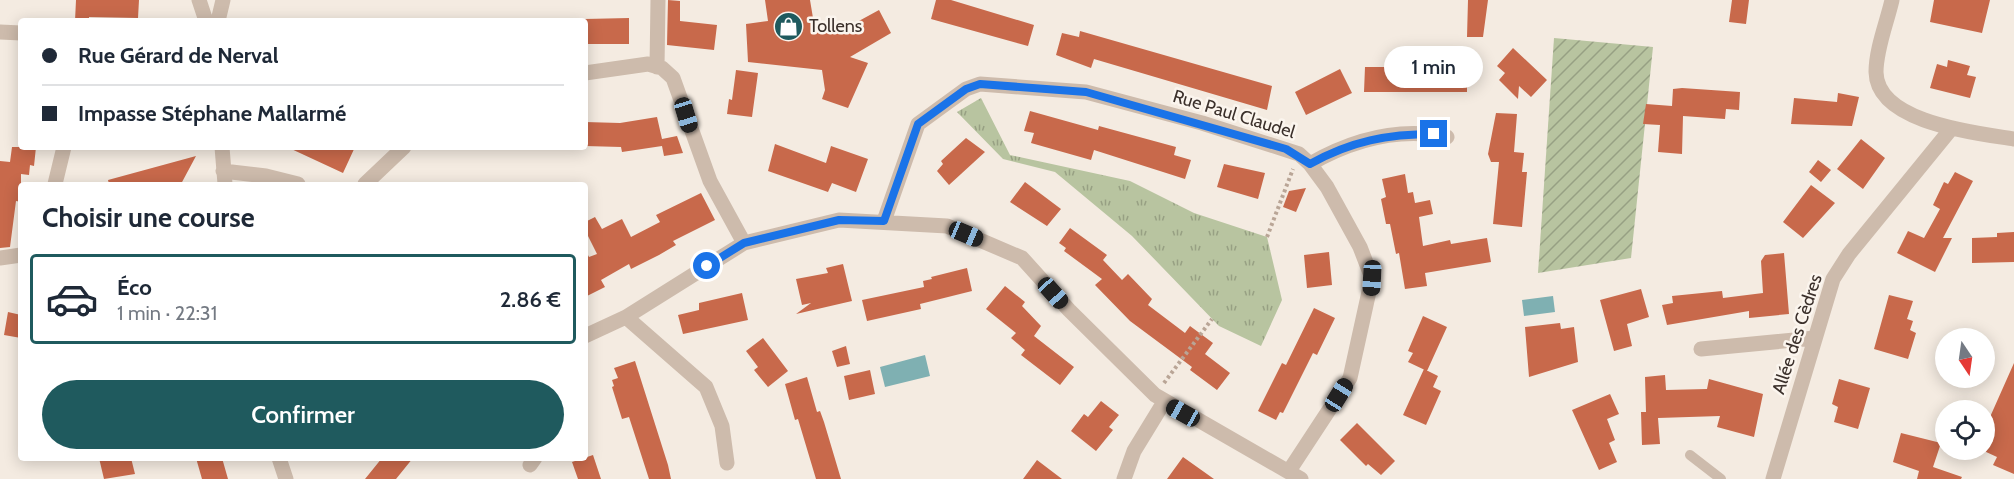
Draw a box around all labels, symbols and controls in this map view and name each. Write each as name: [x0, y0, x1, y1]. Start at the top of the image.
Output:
shop icon: Tollens: [772, 10, 804, 42]
place label: Tollens: [809, 15, 862, 37]
text: Rue Gérard de Nerval: [78, 42, 279, 69]
callout: 1 min: [1384, 47, 1484, 89]
text: 1 min: [1411, 55, 1456, 79]
street label: Rue Paul Claudel: [1170, 85, 1298, 143]
car: [672, 95, 700, 135]
text: Impasse Stéphane Mallarmé: [78, 100, 346, 127]
route end: [1420, 120, 1447, 147]
text: Choisir une course: [42, 201, 255, 234]
car: [946, 219, 986, 249]
route start: [693, 252, 720, 279]
car: [1362, 260, 1382, 296]
street label: Allée des Cèdres: [1767, 271, 1827, 397]
icon: car: [45, 272, 99, 326]
text: Éco: [117, 274, 152, 301]
car: [1034, 274, 1072, 312]
text: 2.86 €: [500, 286, 561, 313]
text: 1 min · 22:31: [117, 301, 217, 325]
north arrow: [1935, 328, 1995, 388]
map controls: [1935, 328, 1995, 460]
car: [1322, 375, 1356, 415]
button: Confirmer: [42, 380, 564, 449]
car: [1163, 396, 1203, 430]
button: locate: [1935, 400, 1995, 460]

